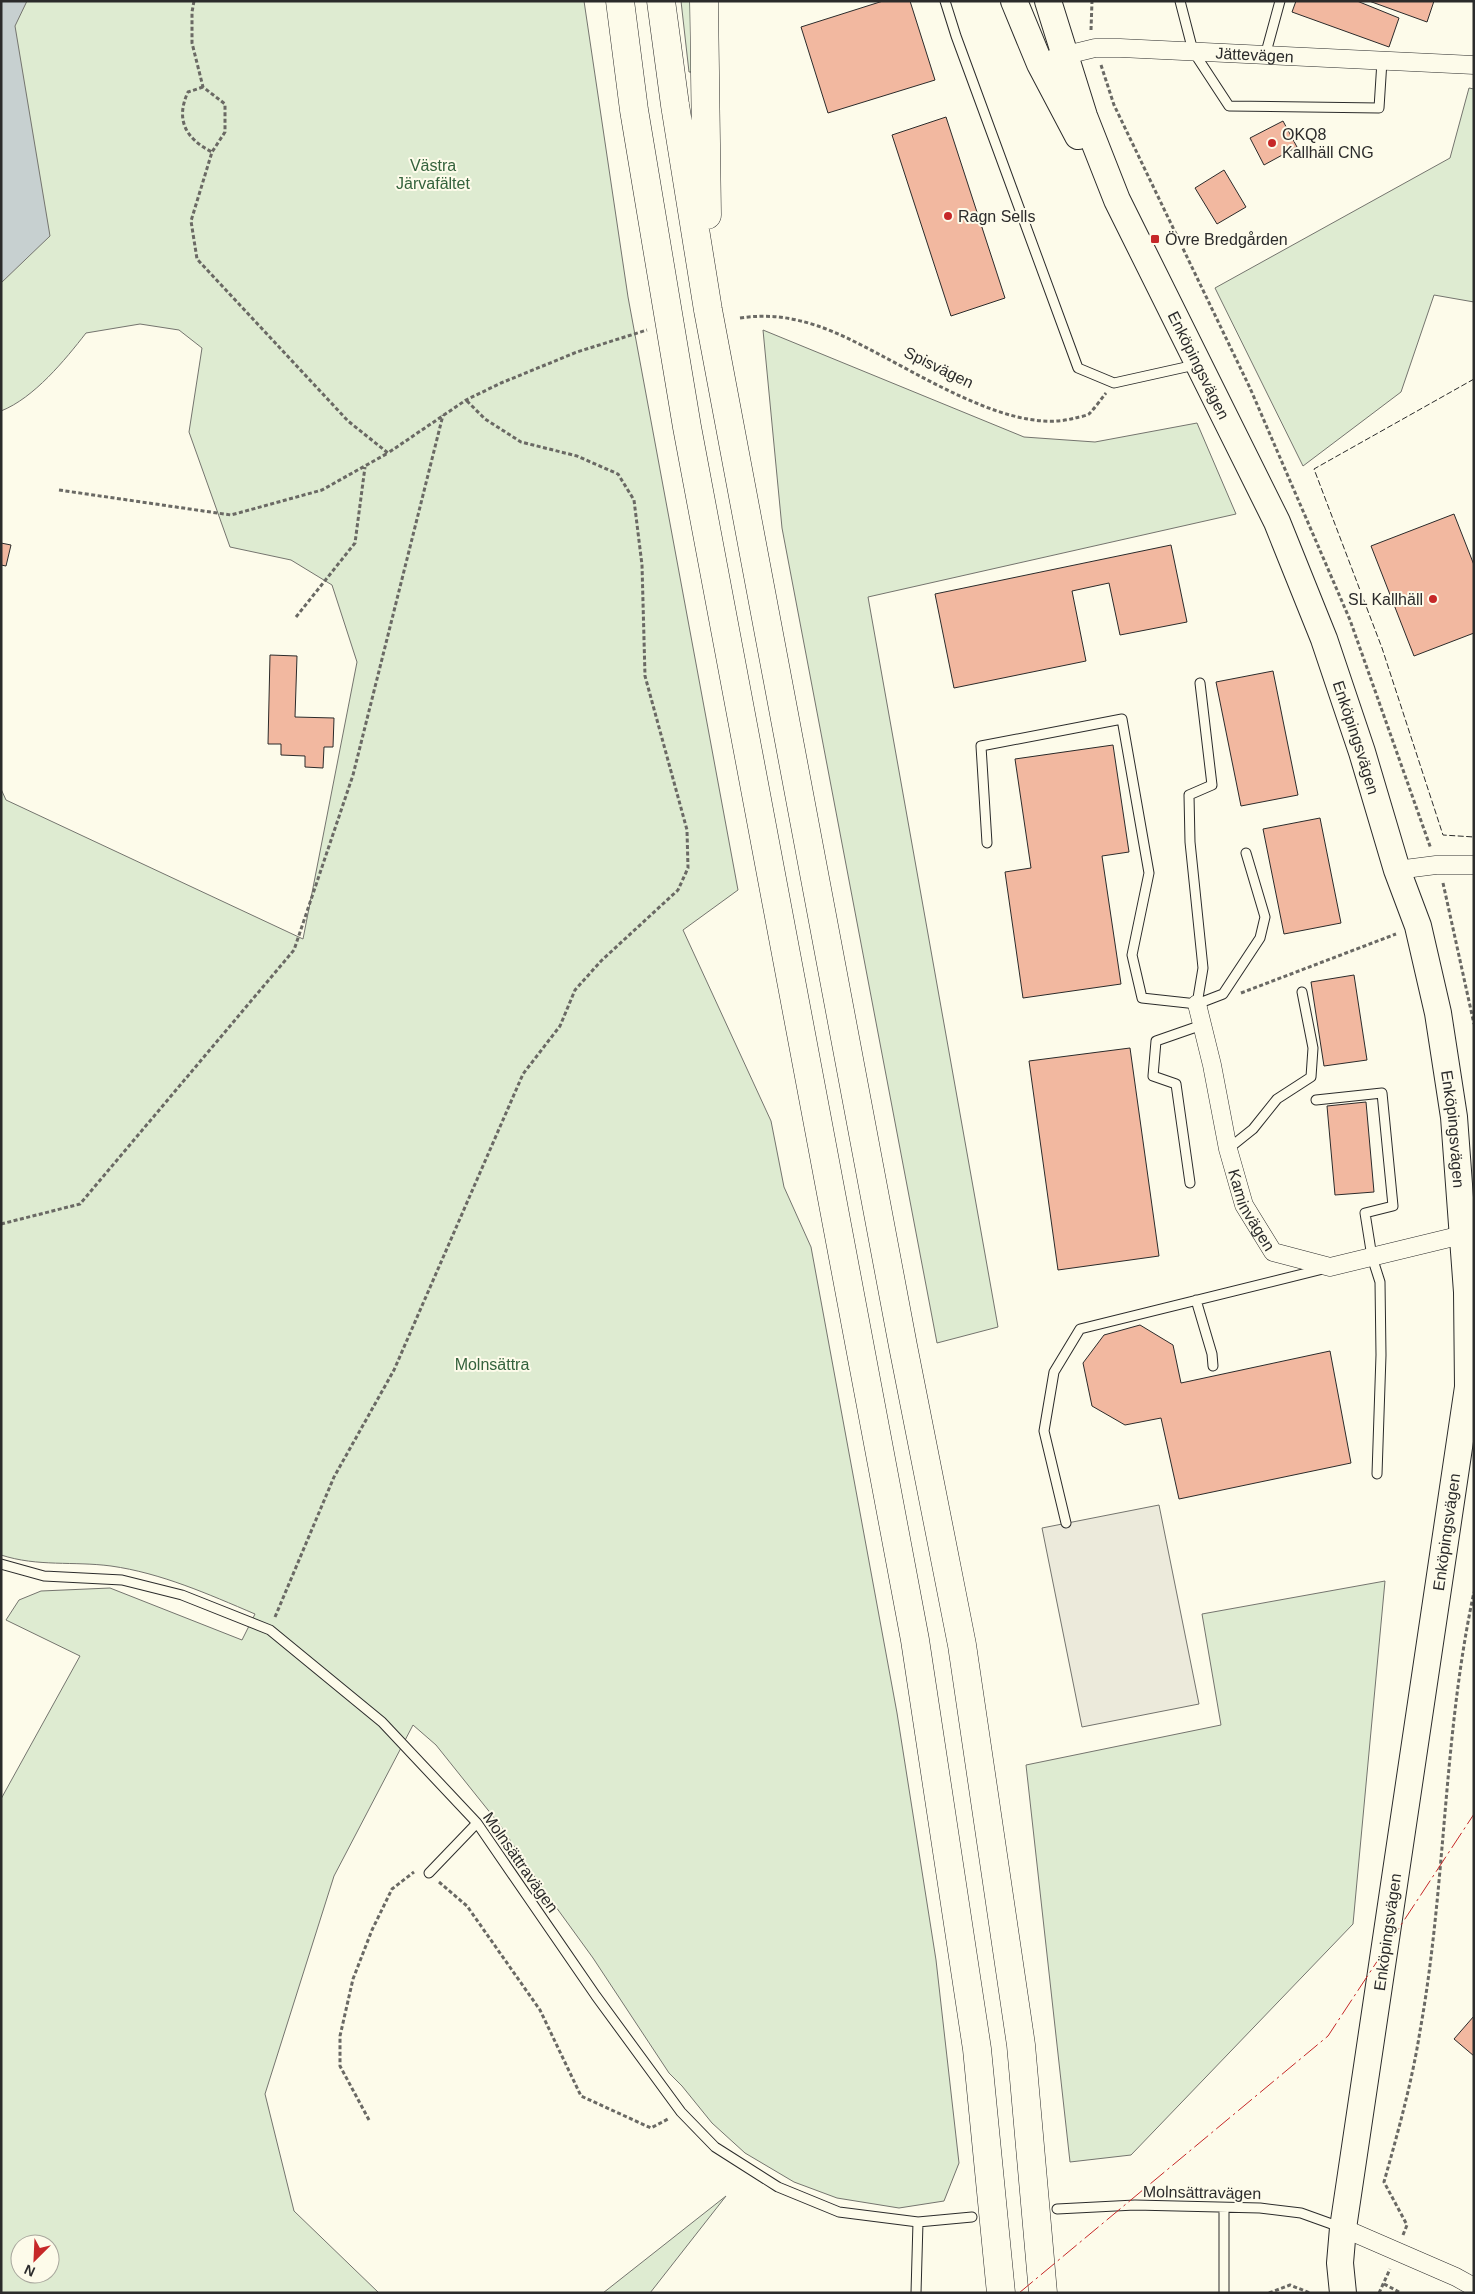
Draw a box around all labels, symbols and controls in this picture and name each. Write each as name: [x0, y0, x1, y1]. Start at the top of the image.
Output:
street label: Jättevägen: [1215, 45, 1294, 65]
place label: OKQ8 Kallhäll CNG: [1282, 126, 1374, 161]
marker: OKQ8 Kallhäll CNG: [1266, 137, 1278, 149]
park label: Västra Järvafältet: [396, 157, 470, 192]
place label: Ragn Sells: [958, 208, 1035, 225]
marker: Ragn Sells: [942, 210, 954, 222]
place label: Övre Bredgården: [1165, 231, 1288, 248]
marker: Övre Bredgården: [1149, 233, 1161, 245]
street label: Enköpingsvägen: [1165, 308, 1232, 422]
street label: Spisvägen: [901, 343, 976, 391]
place label: SL Kallhäll: [1348, 591, 1423, 608]
marker: SL Kallhäll: [1427, 593, 1439, 605]
street label: Enköpingsvägen: [1330, 679, 1382, 796]
street label: Enköpingsvägen: [1438, 1069, 1467, 1189]
street label: Kaminvägen: [1225, 1167, 1278, 1254]
park label: Molnsättra: [455, 1356, 529, 1373]
street label: Enköpingsvägen: [1430, 1472, 1463, 1592]
street label: Molnsättravägen: [480, 1809, 561, 1916]
street label: Enköpingsvägen: [1371, 1872, 1404, 1992]
street label: Molnsättravägen: [1143, 2183, 1261, 2202]
north arrow: [10, 2234, 60, 2284]
text: N: [22, 2262, 38, 2280]

